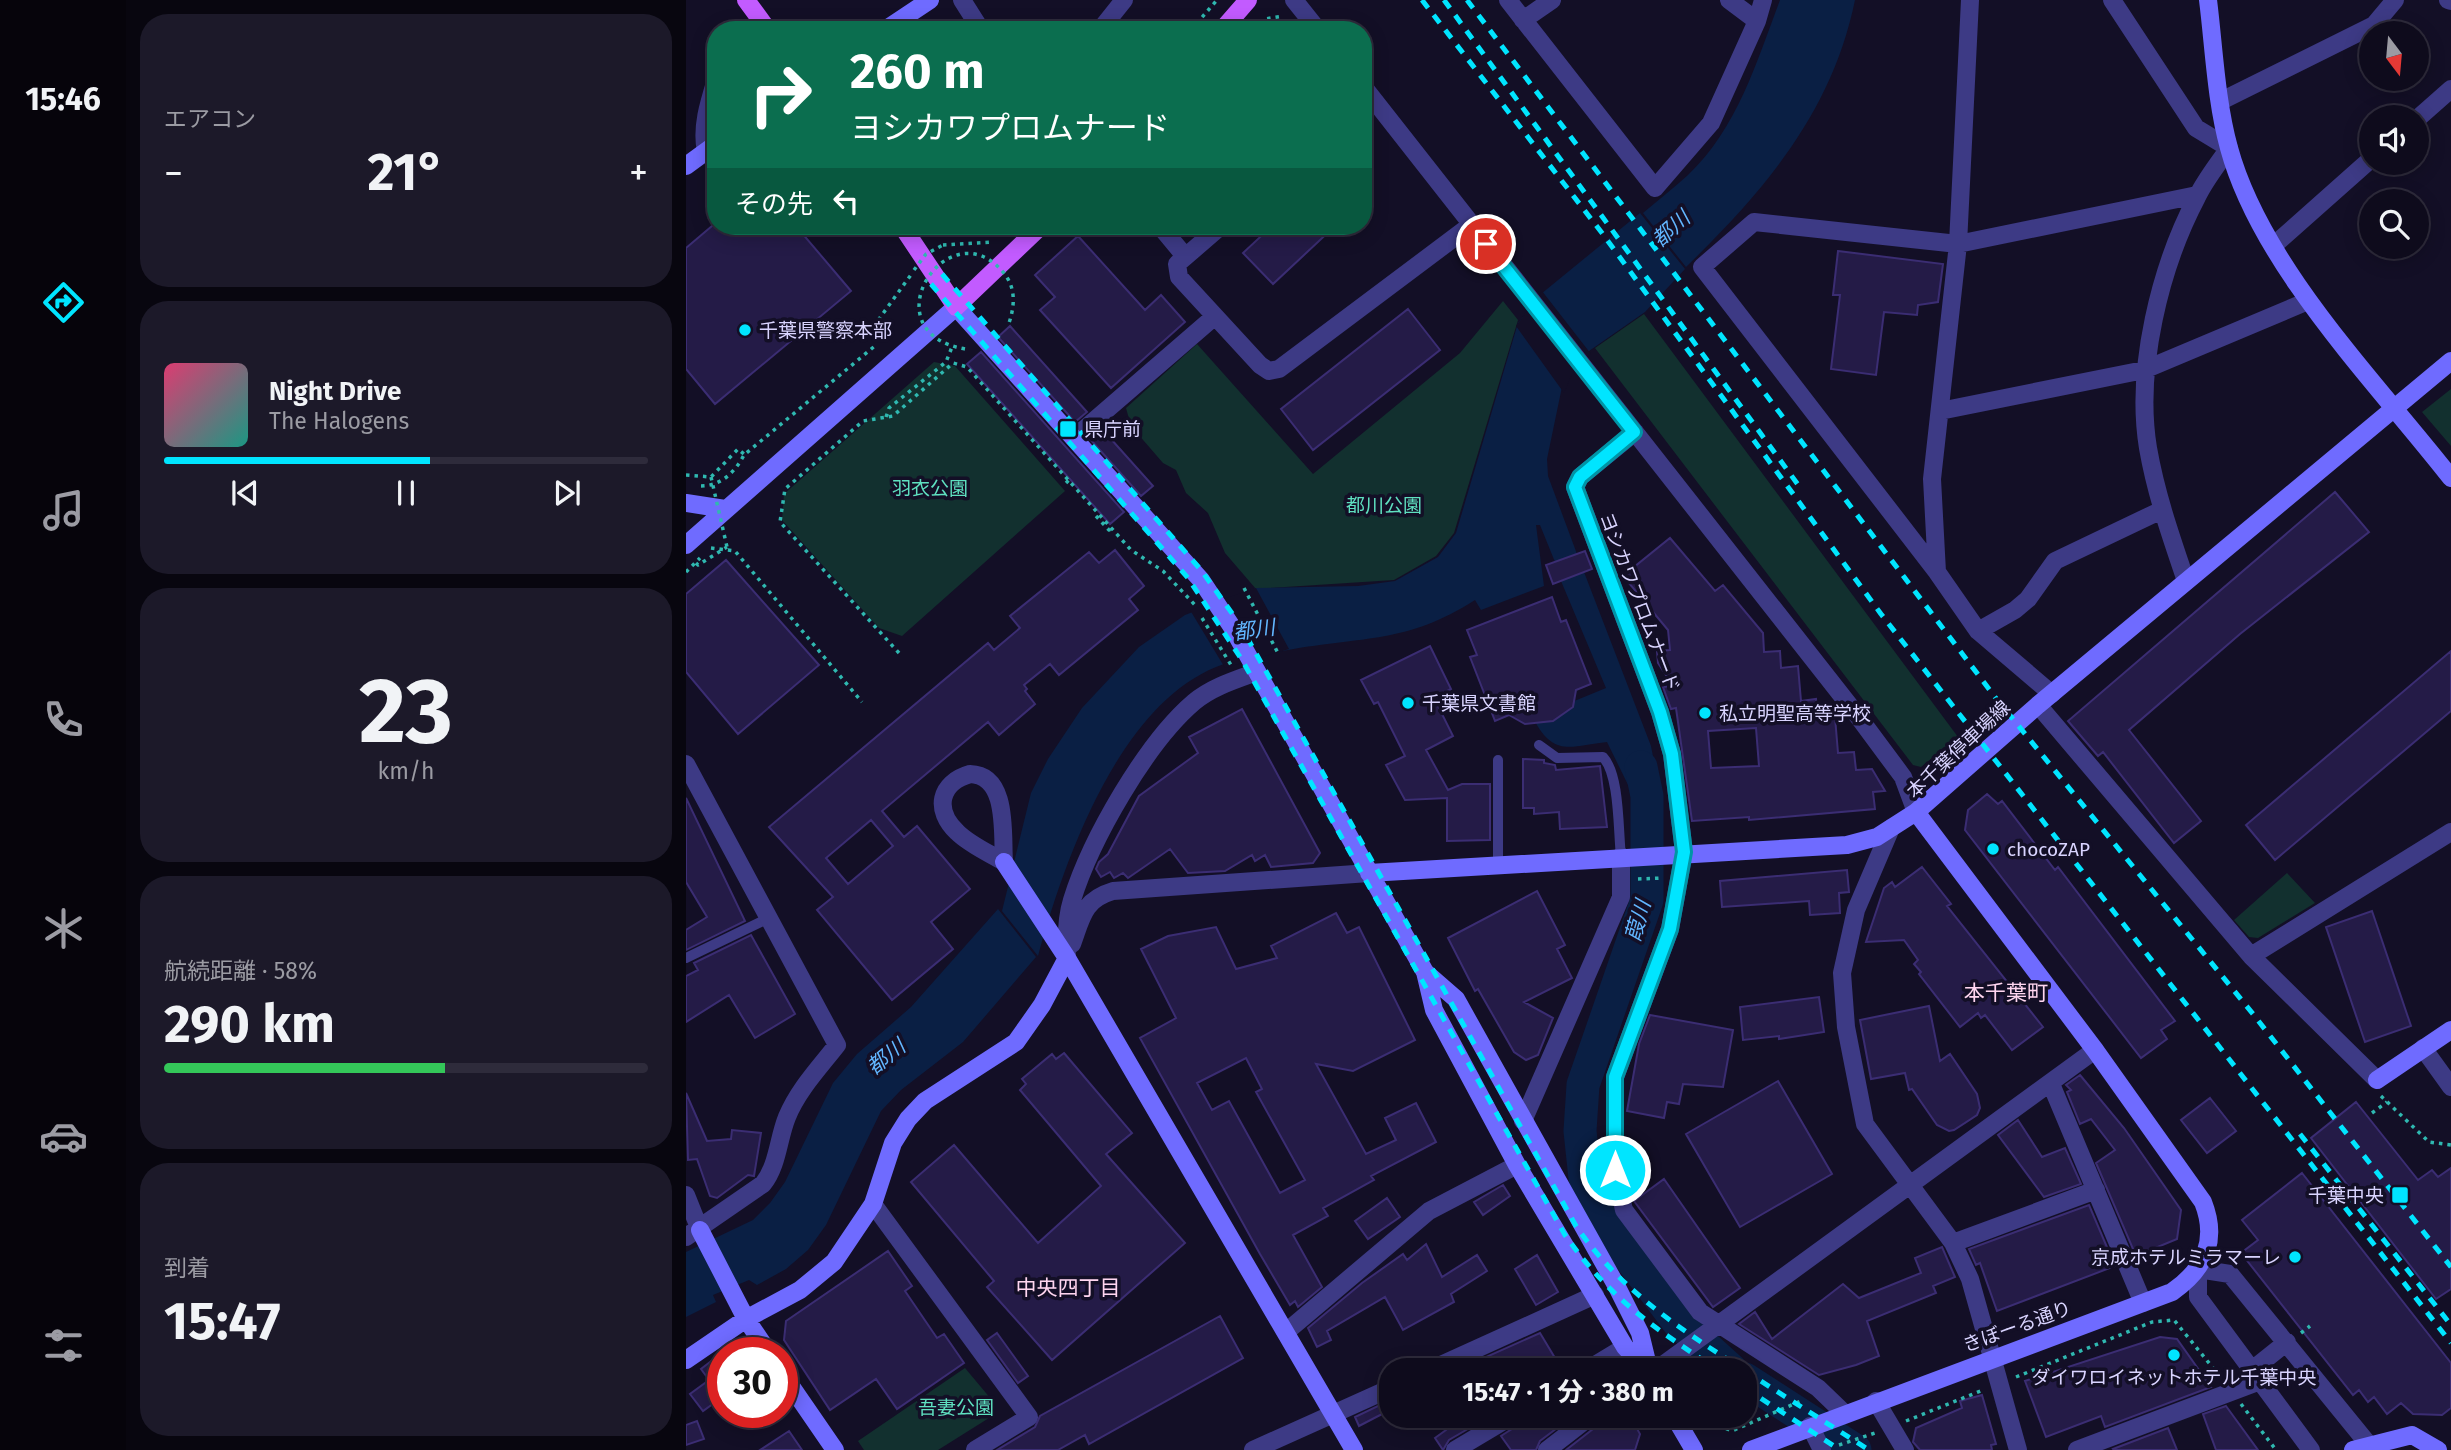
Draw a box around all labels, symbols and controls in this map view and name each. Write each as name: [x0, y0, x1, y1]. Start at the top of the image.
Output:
north arrow: [2359, 21, 2429, 91]
map controls: [2359, 21, 2429, 259]
text: 260 m: [850, 42, 985, 101]
icon: right: [735, 49, 826, 140]
text: 15:46: [25, 80, 101, 118]
text: エアコン: [164, 105, 256, 133]
button: sound: [2359, 105, 2429, 175]
text: ヨシカワプロムナード: [850, 109, 1170, 147]
text: 21°: [368, 141, 445, 204]
text: −: [164, 150, 183, 196]
text: +: [629, 150, 648, 196]
icon: left: [827, 182, 865, 220]
text: その先: [735, 189, 813, 220]
button: search: [2359, 189, 2429, 259]
water label: 都川: [1647, 204, 1697, 253]
pin: [1456, 214, 1516, 274]
icon: arrive: [1467, 225, 1505, 263]
icon: directions: [39, 278, 88, 327]
place label: 千葉県警察本部: [759, 319, 892, 342]
marker: 千葉県警察本部: [737, 322, 753, 338]
text: Night Drive: [269, 376, 401, 407]
text: The Halogens: [269, 407, 409, 435]
place label: 県庁前: [1084, 418, 1141, 441]
marker: 県庁前: [1058, 419, 1078, 439]
icon: previous: [226, 474, 264, 512]
icon: pause: [387, 474, 425, 512]
icon: next: [548, 474, 586, 512]
park label: 羽衣公園: [892, 477, 968, 500]
icon: music: [39, 486, 88, 535]
park label: 都川公園: [1346, 494, 1422, 517]
street label: ヨシカワプロムナード: [1595, 509, 1684, 695]
water label: 都川: [1231, 614, 1279, 646]
text: 23: [359, 657, 453, 766]
place label: 千葉県文書館: [1422, 692, 1536, 715]
icon: phone: [39, 695, 88, 744]
marker: 千葉県文書館: [1400, 695, 1416, 711]
street label: 本千葉停車場線: [1902, 696, 2015, 803]
place label: 私立明聖高等学校: [1719, 702, 1871, 725]
marker: 私立明聖高等学校: [1697, 705, 1713, 721]
text: km/h: [378, 757, 434, 785]
place label: chocoZAP: [2007, 838, 2090, 861]
marker: chocoZAP: [1985, 841, 2001, 857]
water label: 葭川: [1620, 895, 1657, 945]
icon: climate: [39, 904, 88, 953]
text: 航続距離 · 58%: [164, 957, 317, 985]
district label: 本千葉町: [1964, 980, 2048, 1006]
text: 290 km: [164, 993, 335, 1056]
water label: 都川: [861, 1032, 912, 1080]
icon: car: [39, 1112, 88, 1161]
position arrow: [1578, 1133, 1652, 1207]
place label: 千葉中央: [2308, 1184, 2384, 1207]
marker: 千葉中央: [2390, 1185, 2410, 1205]
place label: 京成ホテルミラマーレ: [2091, 1246, 2281, 1269]
marker: 京成ホテルミラマーレ: [2287, 1249, 2303, 1265]
text: 到着: [164, 1254, 210, 1282]
district label: 中央四丁目: [1016, 1275, 1121, 1301]
text: 15:47: [164, 1290, 280, 1353]
street label: きぼーる通り: [1960, 1296, 2075, 1357]
icon: filters: [39, 1321, 88, 1370]
speed limit sign: 30: [707, 1337, 798, 1428]
marker: ダイワロイネットホテル千葉中央: [2166, 1347, 2182, 1363]
place label: ダイワロイネットホテル千葉中央: [2031, 1366, 2317, 1389]
text: 15:47 · 1 分 · 380 m: [1462, 1377, 1674, 1408]
park label: 吾妻公園: [918, 1396, 994, 1419]

